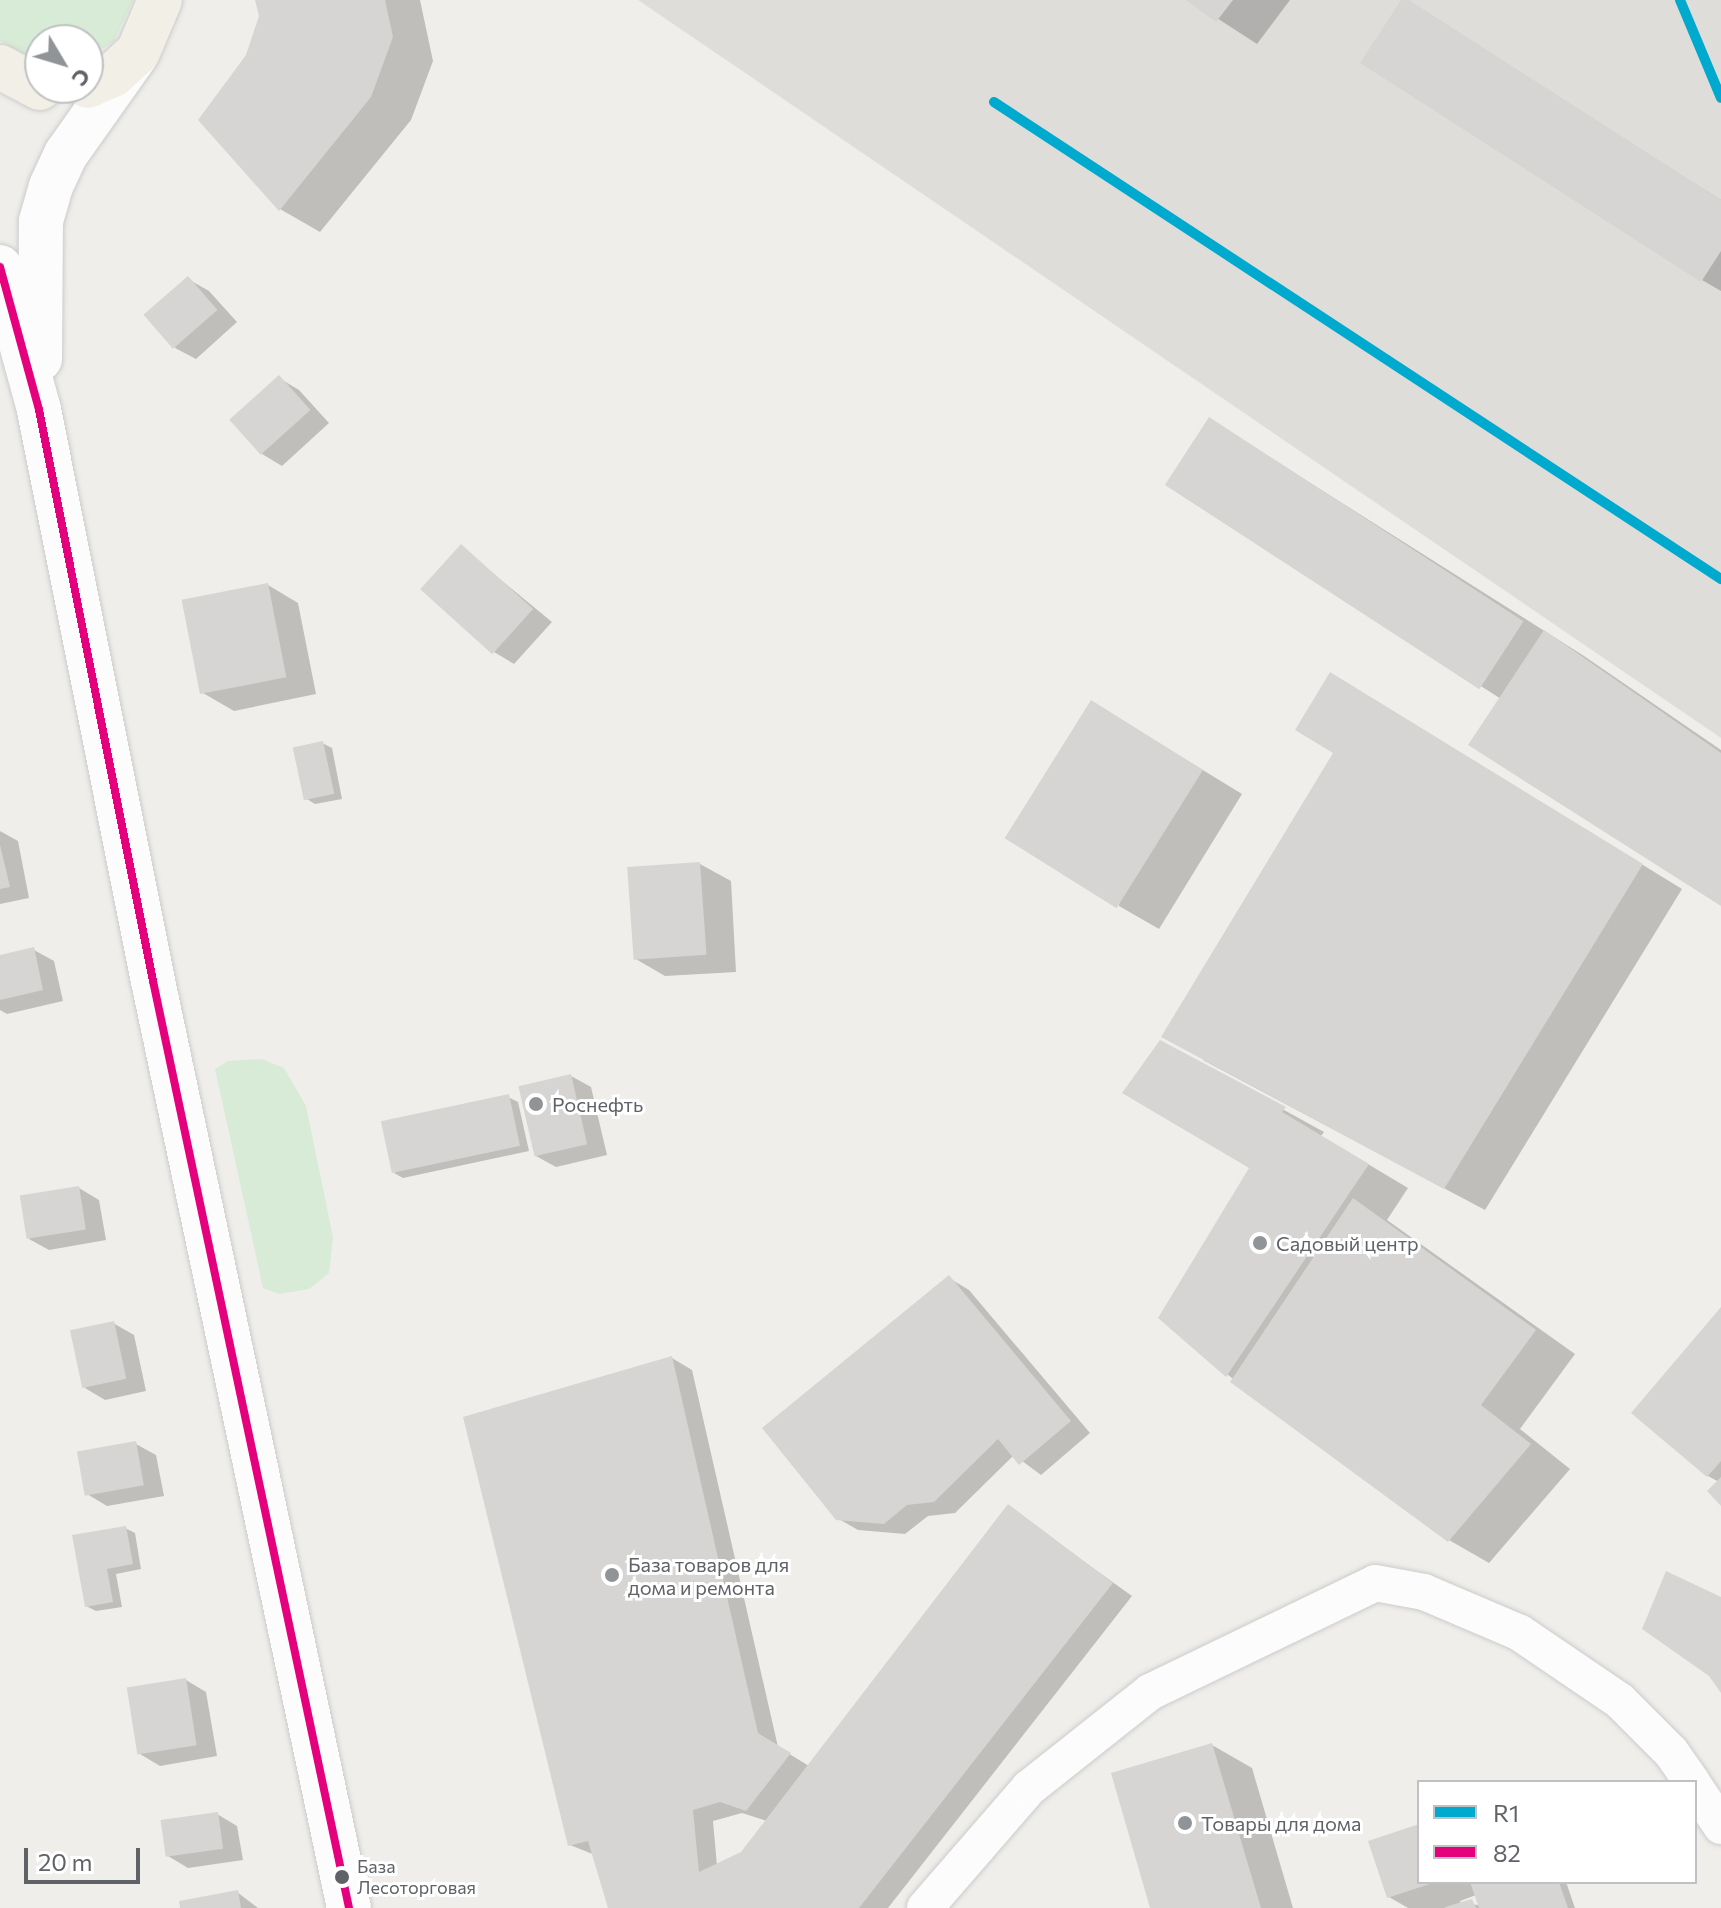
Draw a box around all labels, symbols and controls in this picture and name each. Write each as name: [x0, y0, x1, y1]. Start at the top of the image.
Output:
north arrow: [24, 24, 104, 104]
text: С: [66, 64, 97, 92]
place label: Роснефть: [552, 1092, 643, 1116]
marker: Роснефть: [527, 1095, 545, 1113]
place label: Садовый центр: [1276, 1231, 1419, 1255]
marker: Садовый центр: [1251, 1234, 1269, 1252]
place label: База товаров для дома и ремонта: [628, 1552, 789, 1599]
marker: База товаров для дома и ремонта: [603, 1566, 621, 1584]
legend: [1417, 1780, 1697, 1884]
text: R1: [1493, 1798, 1519, 1827]
place label: Товары для дома: [1201, 1811, 1361, 1835]
marker: Товары для дома: [1176, 1814, 1194, 1832]
scale bar: [28, 1832, 144, 1882]
text: 82: [1493, 1838, 1521, 1867]
text: 20 m: [38, 1847, 92, 1876]
place label: База Лесоторговая: [357, 1856, 476, 1898]
marker: База Лесоторговая: [334, 1869, 350, 1885]

